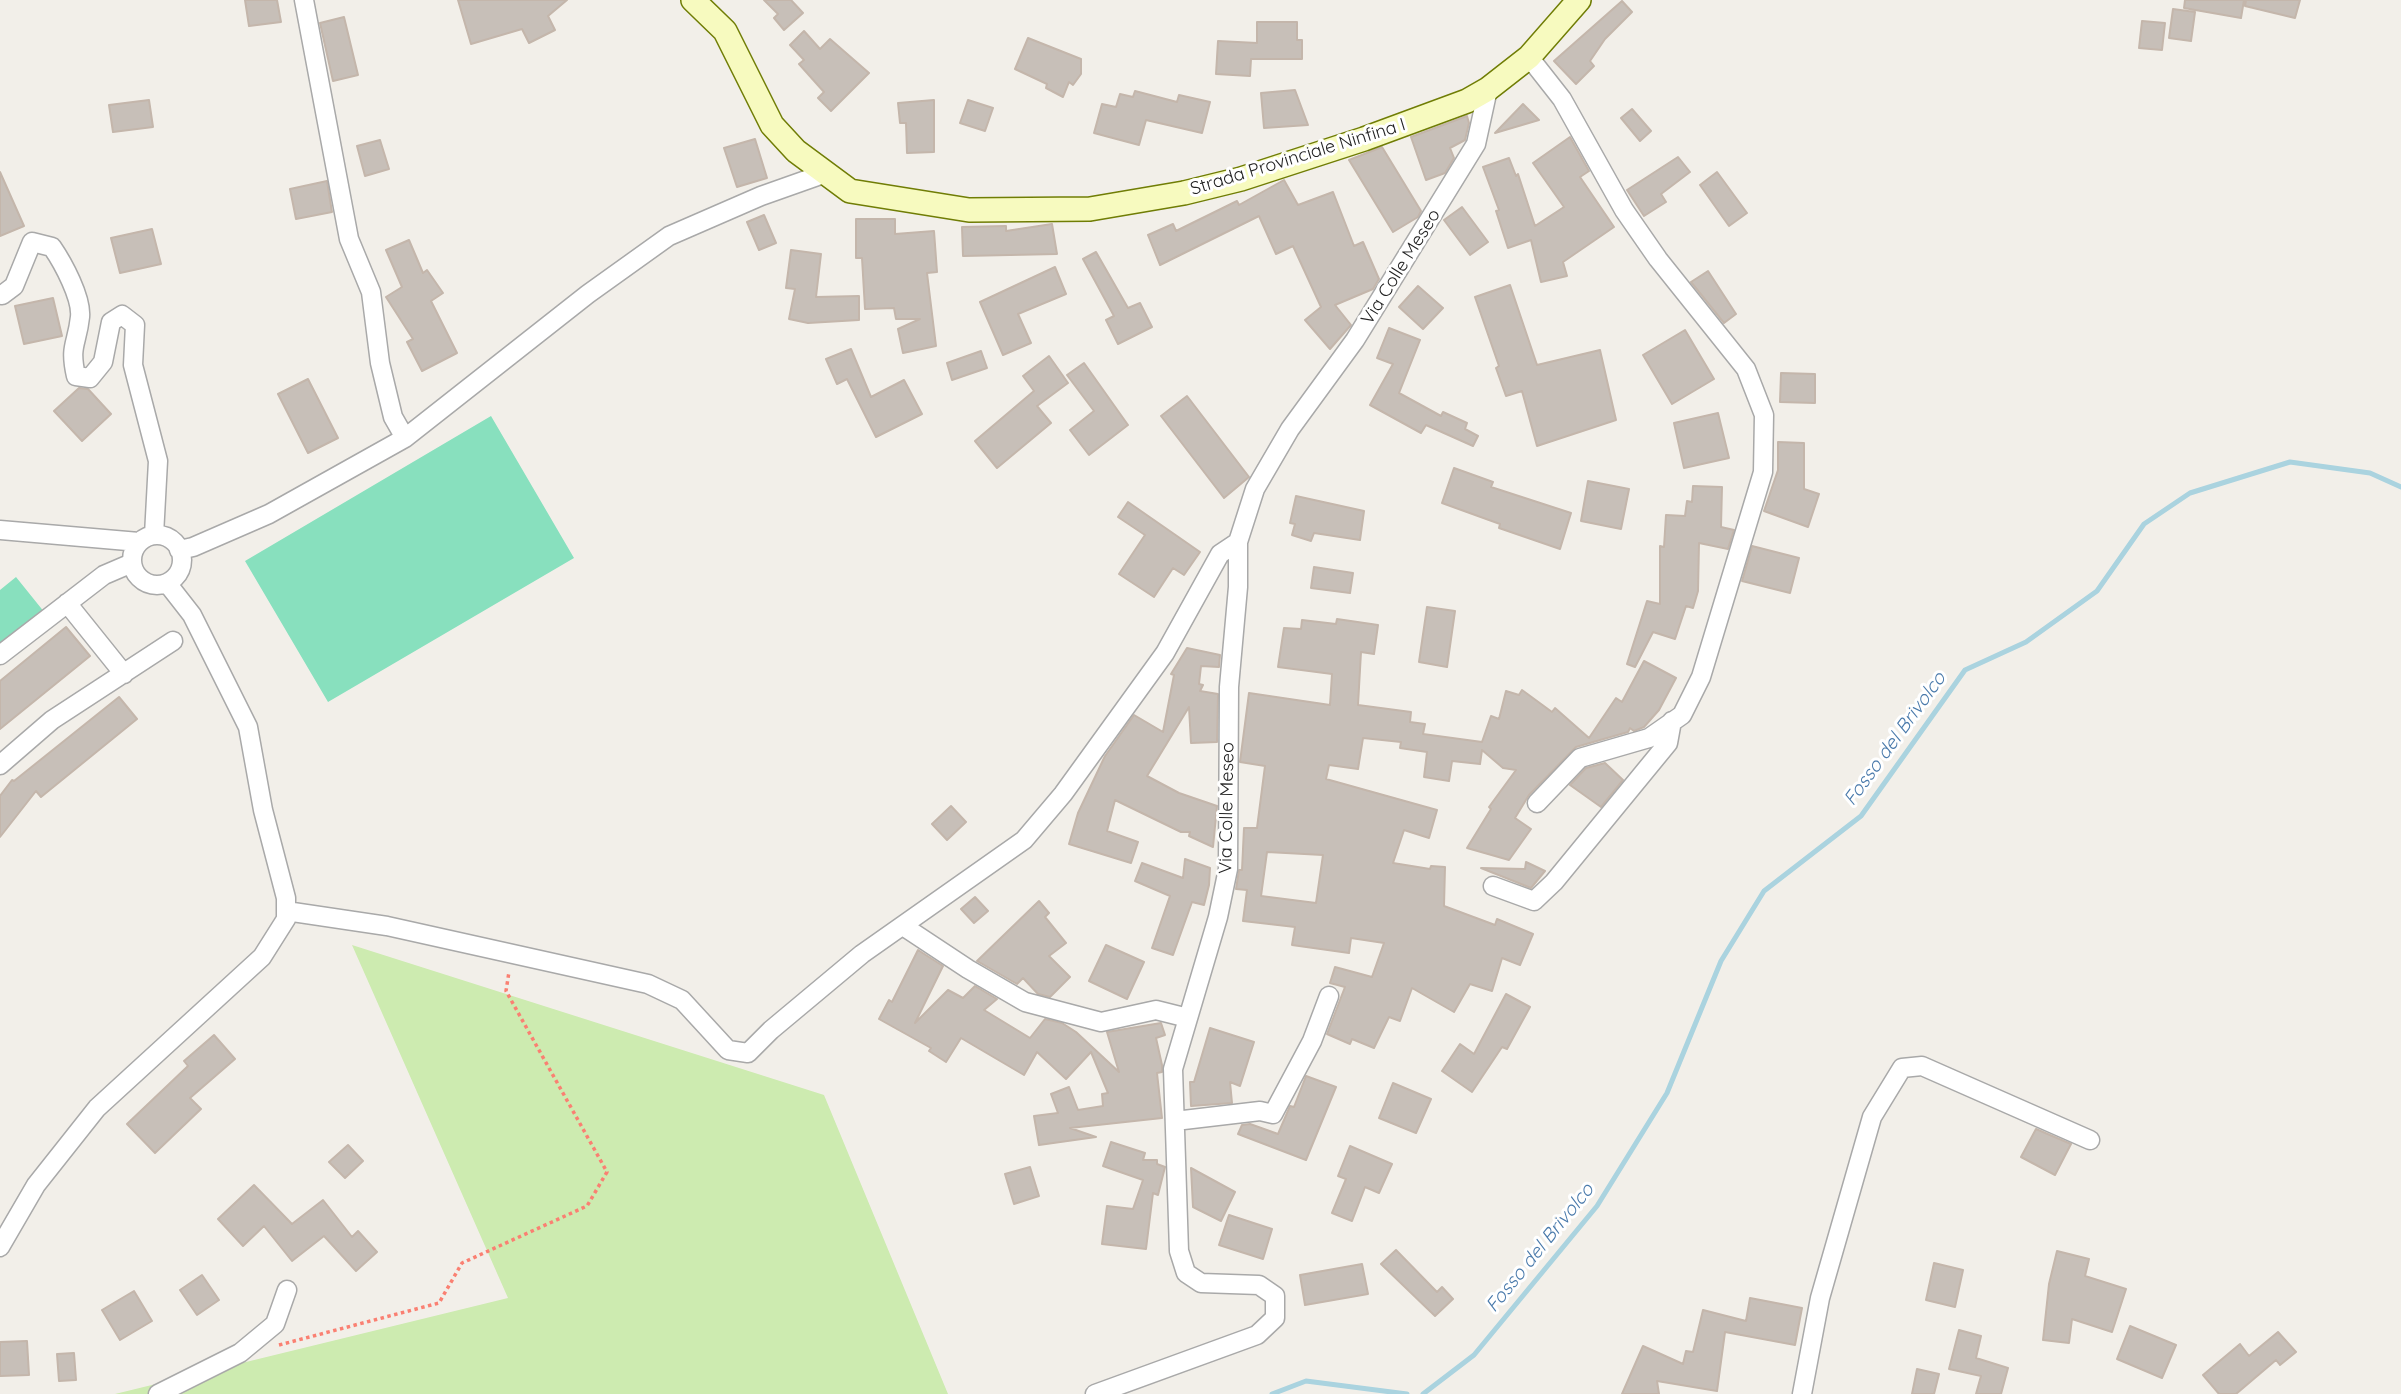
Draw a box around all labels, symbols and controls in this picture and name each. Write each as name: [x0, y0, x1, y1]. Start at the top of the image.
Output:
street label: Strada Provinciale Ninfina I: [1188, 114, 1408, 200]
street label: Via Colle Meseo: [1357, 205, 1445, 329]
water label: Fosso del Brivolco: [1839, 668, 1951, 810]
street label: Via Colle Meseo: [1215, 742, 1239, 874]
water label: Fosso del Brivolco: [1481, 1179, 1599, 1317]

